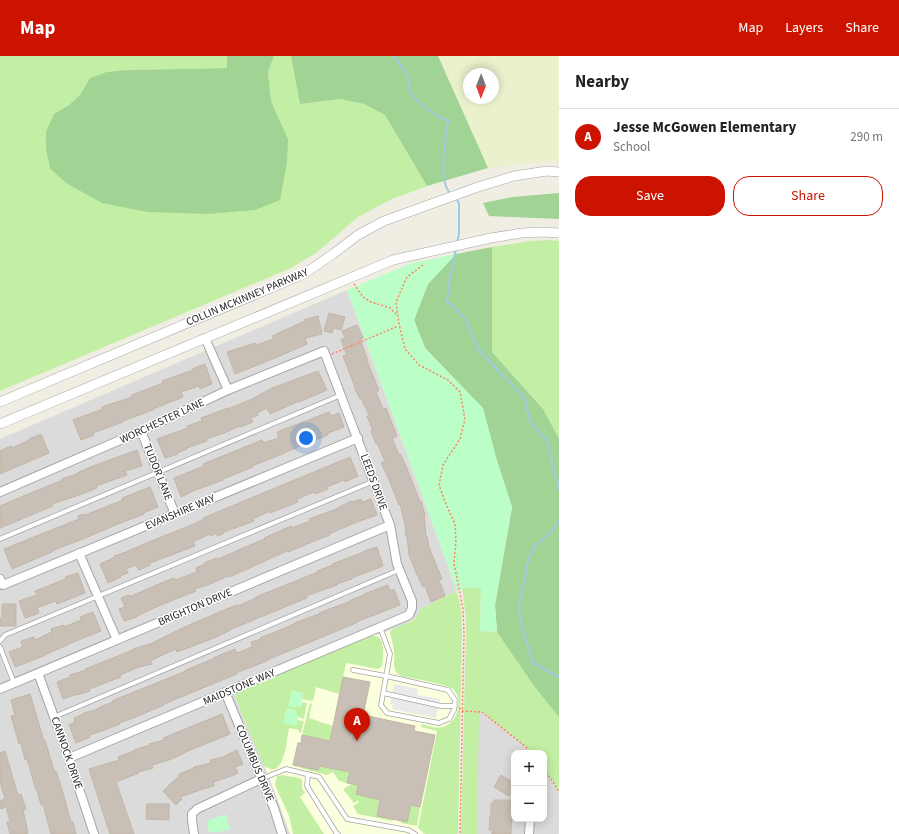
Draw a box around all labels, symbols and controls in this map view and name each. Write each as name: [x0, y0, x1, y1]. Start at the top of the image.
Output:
text: Map: [20, 15, 55, 42]
text: Map: [738, 18, 763, 38]
text: Layers: [785, 18, 823, 38]
text: Share: [845, 18, 879, 38]
north arrow: [463, 68, 499, 104]
text: Nearby: [575, 70, 629, 94]
text: Jesse McGowen Elementary: [613, 117, 796, 138]
text: A: [584, 128, 592, 146]
text: 290 m: [850, 128, 883, 146]
text: School: [613, 138, 650, 156]
button: Save: [575, 176, 725, 216]
button: Share: [733, 176, 883, 216]
street label: COLLIN MCKINNEY PARKWAY: [184, 264, 311, 330]
street label: WORCHESTER LANE: [117, 395, 207, 447]
your location: [296, 428, 316, 448]
street label: TUDOR LANE: [140, 441, 176, 503]
street label: LEEDS DRIVE: [357, 452, 391, 513]
street label: EVANSHIRE WAY: [143, 490, 218, 533]
street label: BRIGHTON DRIVE: [156, 585, 235, 629]
street label: MAIDSTONE WAY: [201, 665, 278, 709]
pin: A: [344, 708, 370, 741]
street label: CANNOCK DRIVE: [48, 715, 87, 792]
street label: COLUMBUS DRIVE: [232, 722, 278, 804]
map controls: [511, 750, 547, 822]
button: +: [511, 750, 547, 786]
button: −: [511, 786, 547, 822]

